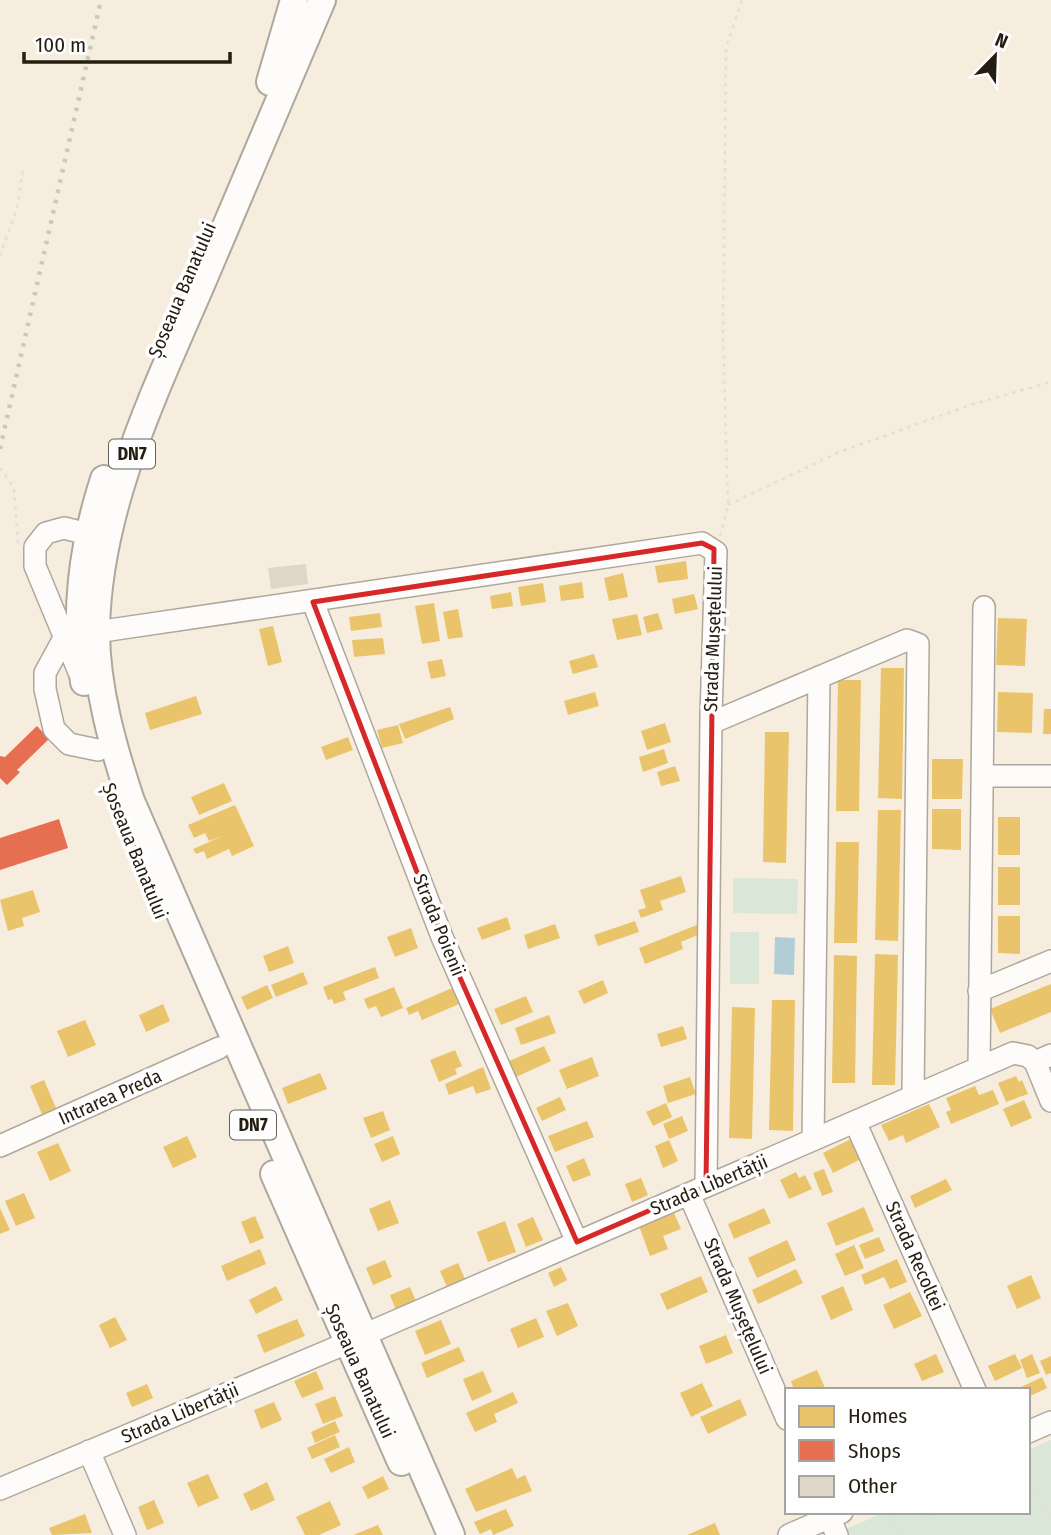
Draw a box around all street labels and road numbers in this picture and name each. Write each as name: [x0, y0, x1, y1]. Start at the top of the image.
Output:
street label: Șoseaua Banatului: [143, 219, 221, 361]
road number: DN7: [109, 440, 155, 468]
street label: Strada Mușețelului: [699, 566, 727, 712]
street label: Șoseaua Banatului: [97, 780, 173, 922]
street label: Strada Poienii: [408, 871, 470, 979]
street label: Intrarea Preda: [55, 1064, 165, 1130]
road number: DN7: [230, 1110, 276, 1140]
street label: Strada Libertății: [647, 1150, 771, 1220]
street label: Strada Recoltei: [881, 1198, 949, 1314]
street label: Strada Mușețelului: [699, 1234, 777, 1378]
street label: Șoseaua Banatului: [320, 1300, 400, 1442]
street label: Strada Libertății: [118, 1378, 242, 1448]

